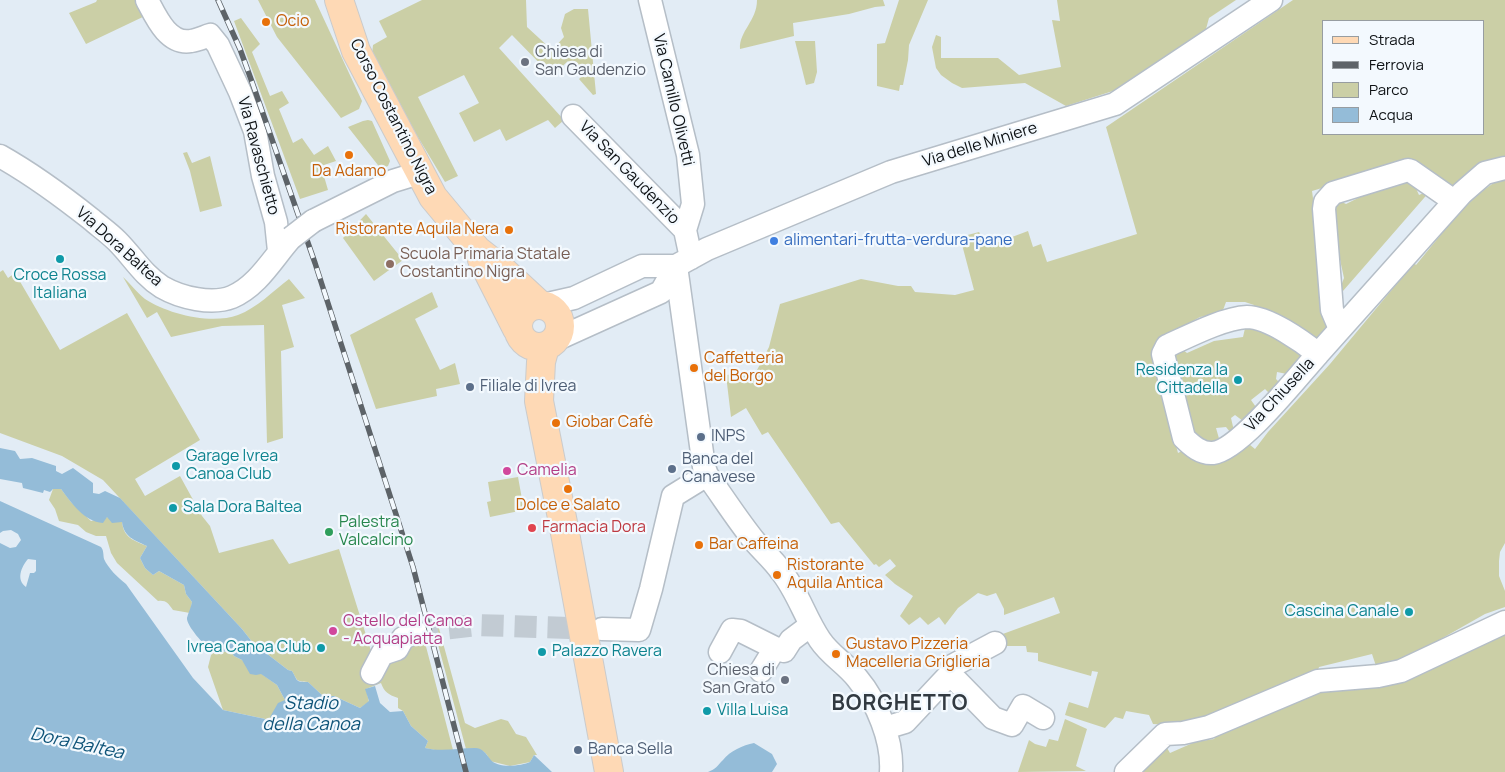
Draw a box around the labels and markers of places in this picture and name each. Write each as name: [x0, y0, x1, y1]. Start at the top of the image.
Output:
place label: Ocio: [276, 12, 309, 32]
marker: Ocio: [260, 16, 272, 28]
place label: Chiesa di San Gaudenzio: [535, 43, 646, 81]
marker: Chiesa di San Gaudenzio: [519, 56, 531, 68]
marker: Da Adamo: [343, 149, 355, 161]
place label: Da Adamo: [312, 162, 386, 182]
place label: Ristorante Aquila Nera: [335, 220, 499, 240]
marker: Ristorante Aquila Nera: [503, 224, 515, 236]
place label: alimentari-frutta-verdura-pane: [784, 231, 1012, 251]
marker: alimentari-frutta-verdura-pane: [768, 235, 780, 247]
place label: Scuola Primaria Statale Costantino Nigra: [400, 245, 570, 283]
marker: Croce Rossa Italiana: [54, 253, 66, 265]
marker: Scuola Primaria Statale Costantino Nigra: [384, 258, 396, 270]
place label: Croce Rossa Italiana: [14, 266, 106, 304]
place label: Caffetteria del Borgo: [704, 349, 784, 387]
place label: Residenza la Cittadella: [1136, 361, 1228, 399]
marker: Caffetteria del Borgo: [688, 362, 700, 374]
marker: Residenza la Cittadella: [1232, 374, 1244, 386]
place label: Filiale di Ivrea: [480, 377, 576, 397]
marker: Filiale di Ivrea: [464, 381, 476, 393]
place label: Giobar Cafè: [566, 413, 653, 433]
marker: Giobar Cafè: [550, 417, 562, 429]
place label: INPS: [711, 427, 745, 447]
marker: INPS: [695, 431, 707, 443]
place label: Garage Ivrea Canoa Club: [186, 447, 278, 485]
place label: Banca del Canavese: [682, 450, 755, 488]
marker: Garage Ivrea Canoa Club: [170, 460, 182, 472]
place label: Camelia: [517, 461, 577, 481]
marker: Banca del Canavese: [666, 463, 678, 475]
marker: Camelia: [501, 465, 513, 477]
marker: Dolce e Salato: [562, 483, 574, 495]
place label: Dolce e Salato: [516, 496, 620, 516]
place label: Sala Dora Baltea: [183, 498, 302, 518]
marker: Sala Dora Baltea: [167, 502, 179, 514]
place label: Palestra Valcalcino: [339, 513, 413, 551]
place label: Farmacia Dora: [542, 518, 646, 538]
marker: Farmacia Dora: [526, 522, 538, 534]
marker: Palestra Valcalcino: [323, 526, 335, 538]
place label: Bar Caffeina: [709, 535, 799, 555]
marker: Bar Caffeina: [693, 539, 705, 551]
place label: Ristorante Aquila Antica: [787, 556, 883, 594]
marker: Ristorante Aquila Antica: [771, 569, 783, 581]
place label: Cascina Canale: [1285, 602, 1399, 622]
marker: Cascina Canale: [1403, 606, 1415, 618]
place label: Ostello del Canoa - Acquapiatta: [343, 612, 472, 650]
marker: Ostello del Canoa - Acquapiatta: [327, 625, 339, 637]
place label: Gustavo Pizzeria Macelleria Griglieria: [846, 635, 990, 673]
place label: Ivrea Canoa Club: [187, 638, 311, 658]
marker: Ivrea Canoa Club: [315, 642, 327, 654]
place label: Palazzo Ravera: [552, 642, 662, 662]
marker: Palazzo Ravera: [536, 646, 548, 658]
marker: Gustavo Pizzeria Macelleria Griglieria: [830, 648, 842, 660]
place label: Chiesa di San Grato: [702, 661, 775, 699]
marker: Chiesa di San Grato: [779, 674, 791, 686]
place label: Villa Luisa: [717, 701, 788, 721]
marker: Villa Luisa: [701, 705, 713, 717]
place label: Banca Sella: [588, 740, 673, 760]
marker: Banca Sella: [572, 744, 584, 756]

